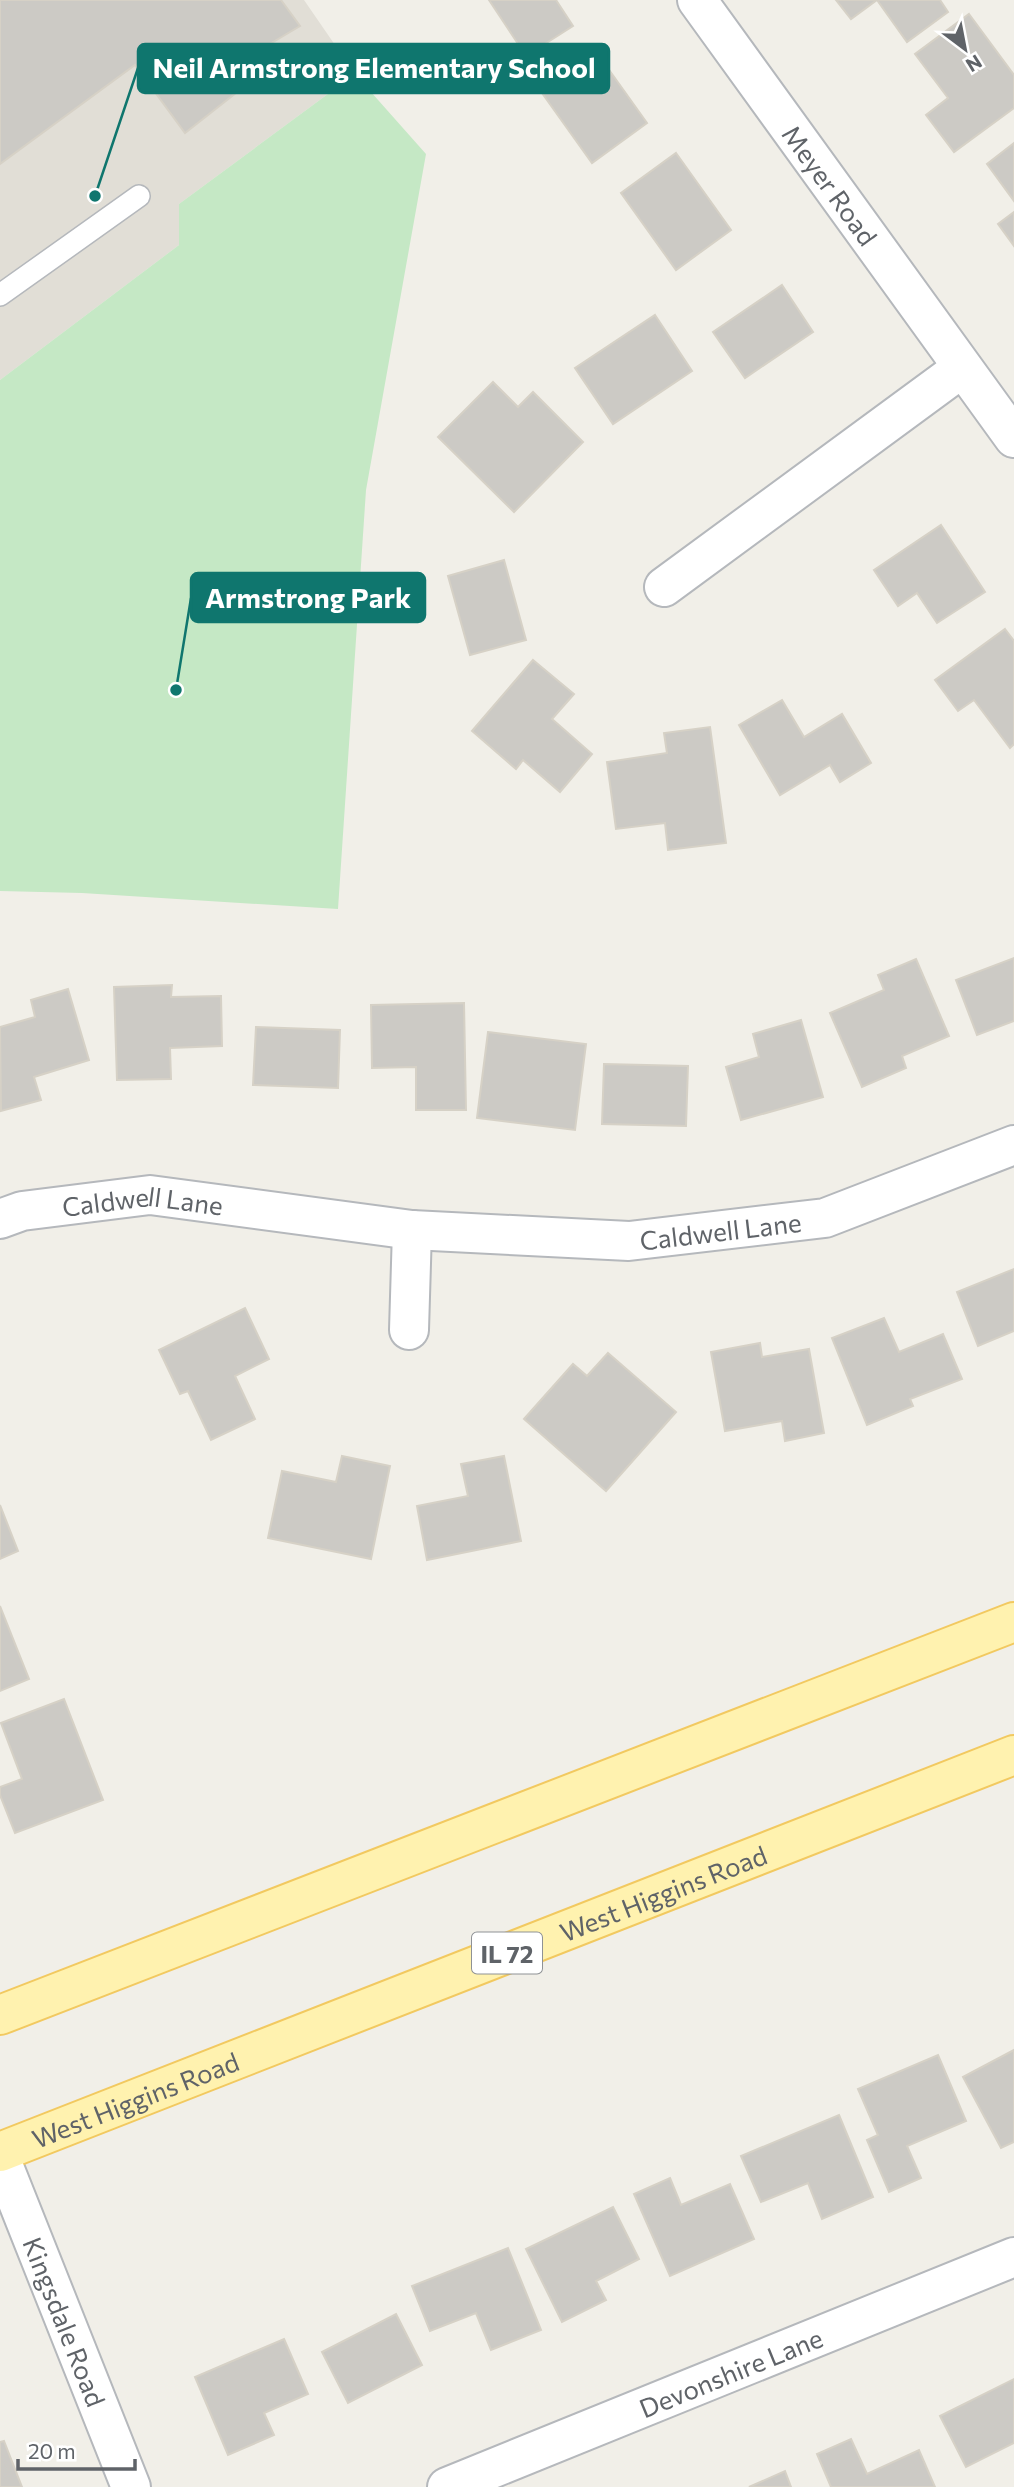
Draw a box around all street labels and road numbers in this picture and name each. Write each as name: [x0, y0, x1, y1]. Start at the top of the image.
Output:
street label: Meyer Road: [777, 118, 885, 251]
street label: Caldwell Lane: [60, 1179, 225, 1221]
street label: Caldwell Lane: [638, 1205, 803, 1255]
street label: West Higgins Road: [555, 1838, 771, 1947]
road number: IL 72: [472, 1932, 542, 1974]
street label: West Higgins Road: [27, 2045, 243, 2154]
street label: Kingsdale Road: [18, 2232, 113, 2411]
street label: Devonshire Lane: [634, 2321, 827, 2423]

